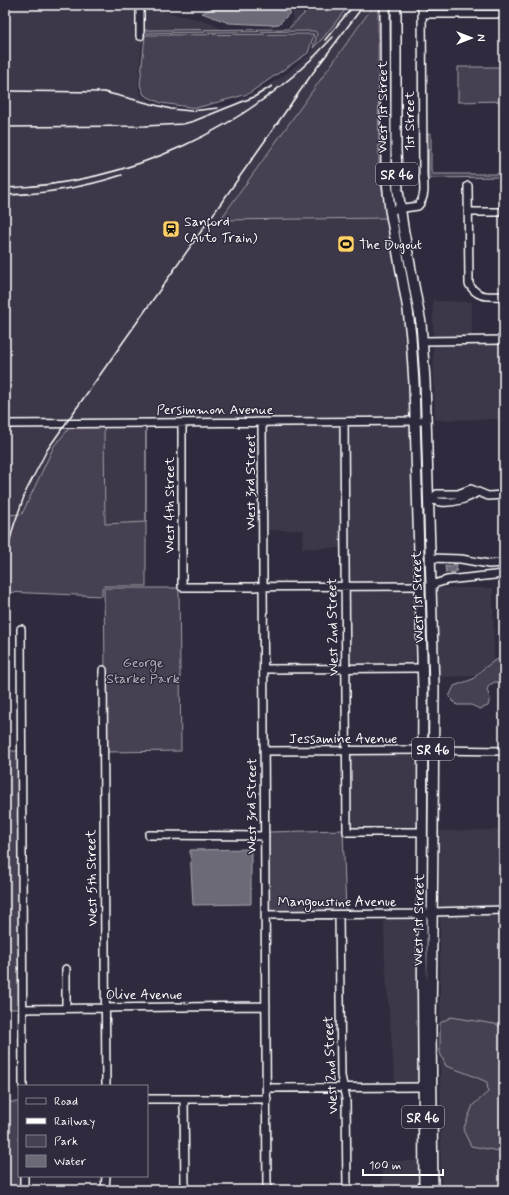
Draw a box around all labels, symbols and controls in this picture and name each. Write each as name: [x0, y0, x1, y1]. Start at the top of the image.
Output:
north arrow: [451, 18, 491, 58]
text: N: [473, 34, 487, 42]
street label: West 1st Street: [374, 60, 392, 153]
street label: 1st Street: [401, 90, 419, 151]
road number: SR 46: [376, 163, 418, 185]
place label: Sanford (Auto Train): [184, 213, 257, 247]
station icon: Sanford (Auto Train): [161, 219, 181, 239]
sports icon: The Dugout: [336, 234, 356, 254]
place label: The Dugout: [359, 236, 422, 254]
street label: Persimmon Avenue: [157, 401, 274, 419]
street label: West 3rd Street: [242, 434, 260, 530]
street label: West 4th Street: [161, 456, 179, 553]
street label: West 1st Street: [407, 550, 429, 643]
street label: West 2nd Street: [323, 577, 343, 676]
park label: George Starke Park: [106, 654, 180, 688]
street label: Jessamine Avenue: [289, 730, 397, 748]
road number: SR 46: [412, 738, 454, 760]
street label: West 3rd Street: [243, 758, 261, 854]
street label: West 5th Street: [82, 829, 102, 926]
street label: West 1st Street: [409, 873, 429, 966]
street label: Mangoustine Avenue: [277, 893, 397, 912]
street label: Olive Avenue: [106, 986, 182, 1004]
street label: West 2nd Street: [319, 1015, 343, 1114]
legend: [18, 1085, 148, 1177]
text: Road: [54, 1094, 78, 1110]
road number: SR 46: [402, 1106, 444, 1128]
text: Railway: [54, 1114, 96, 1130]
text: Park: [54, 1134, 78, 1150]
scale bar: [363, 1151, 443, 1177]
text: Water: [54, 1154, 86, 1170]
text: 100 m: [369, 1158, 401, 1174]

